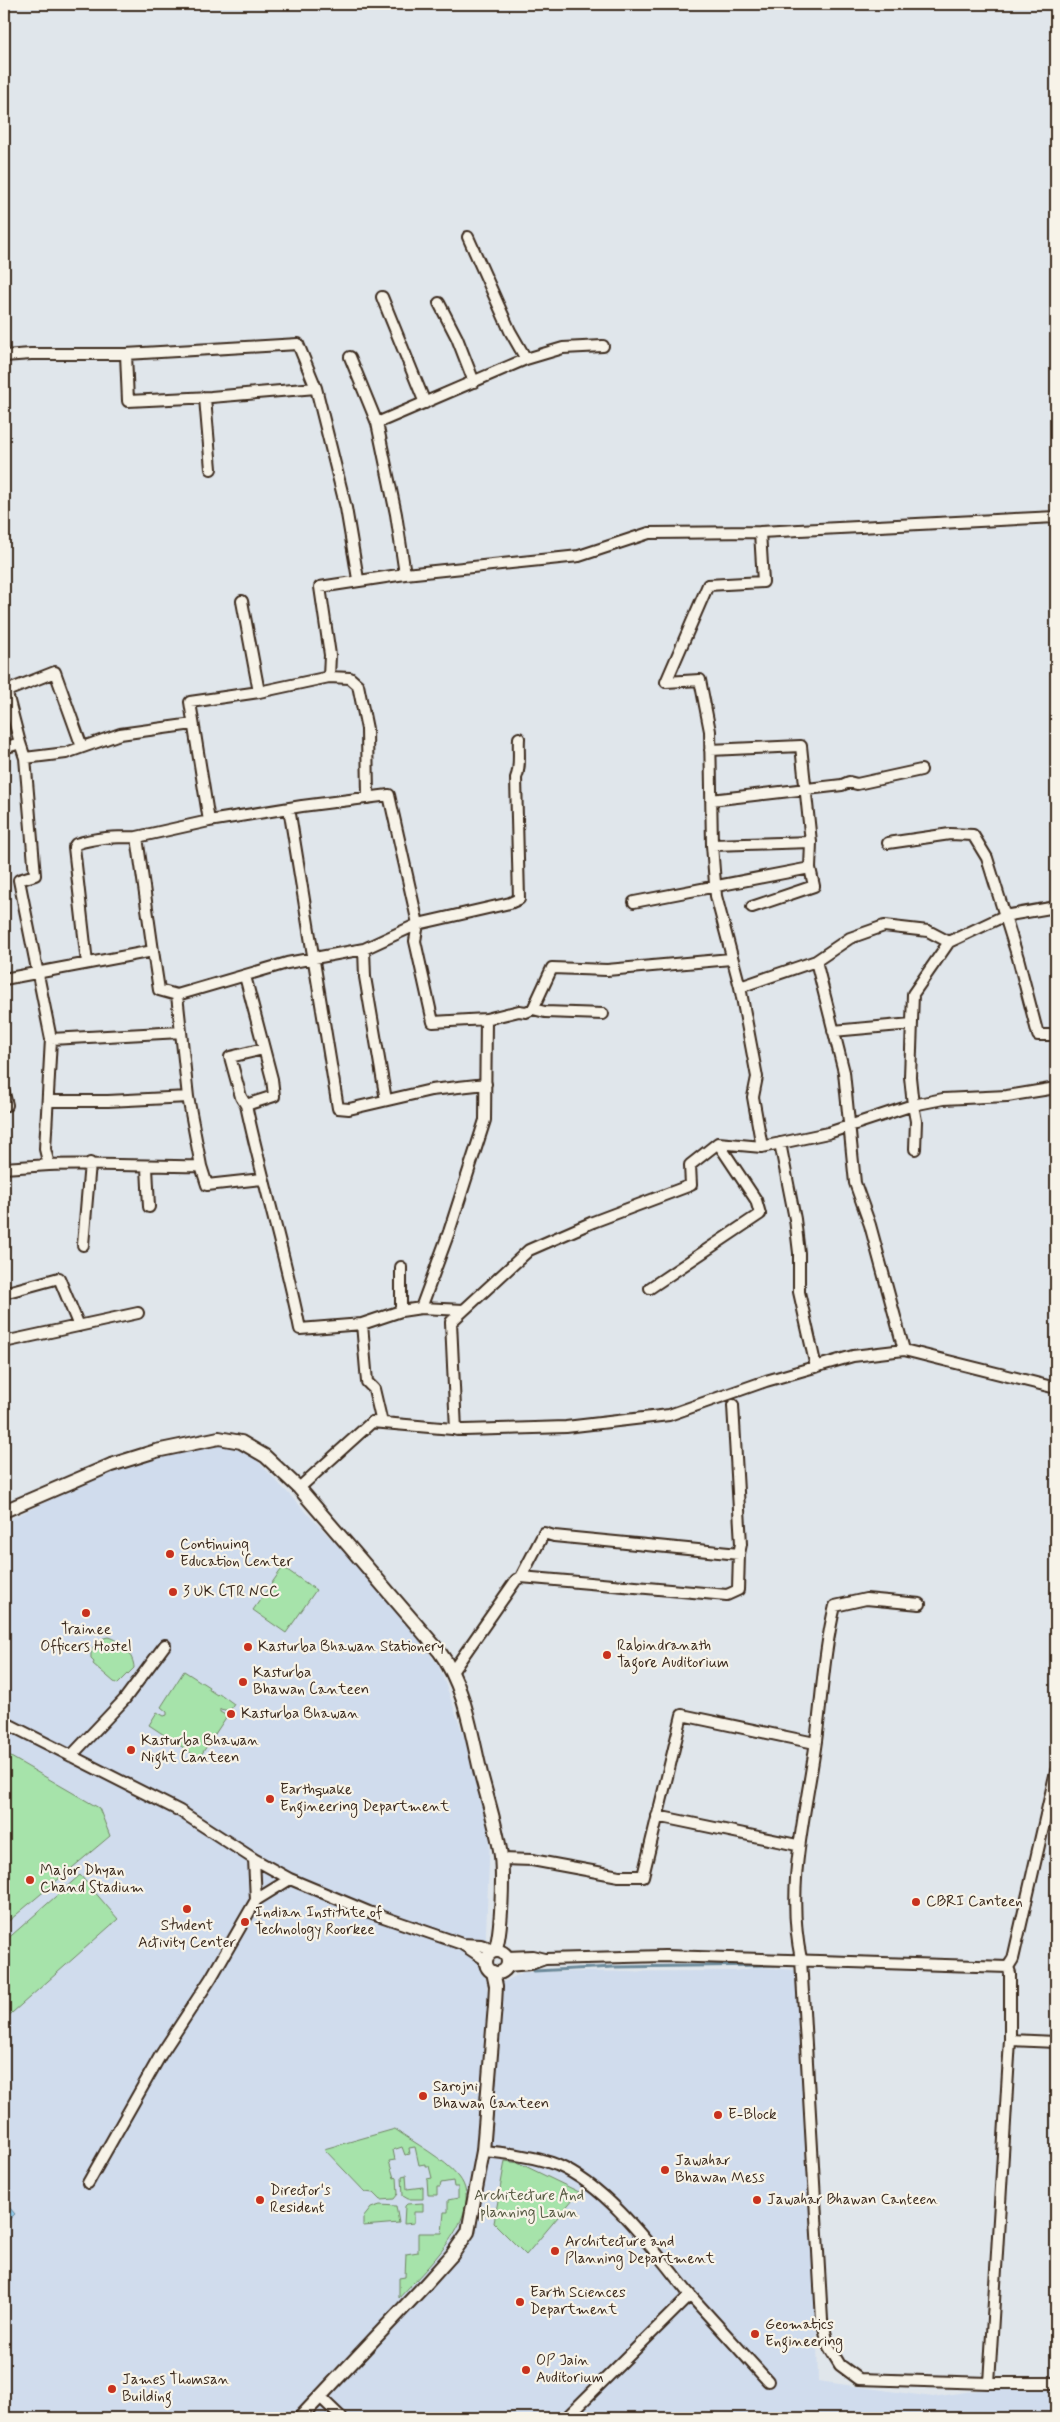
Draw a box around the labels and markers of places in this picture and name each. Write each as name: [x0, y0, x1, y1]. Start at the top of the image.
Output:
place label: Continuing Education Center: [180, 1535, 294, 1572]
marker: Continuing Education Center: [164, 1548, 176, 1560]
place label: 3 UK CTR NCC: [183, 1582, 280, 1602]
marker: 3 UK CTR NCC: [167, 1586, 179, 1598]
marker: Trainee Officers Hostel: [80, 1607, 92, 1619]
place label: Trainee Officers Hostel: [40, 1620, 132, 1657]
place label: Rabindranath Tagore Auditorium: [617, 1636, 729, 1674]
place label: Kasturba Bhawan Stationery: [258, 1637, 444, 1657]
marker: Kasturba Bhawan Stationery: [242, 1641, 254, 1653]
marker: Rabindranath Tagore Auditorium: [601, 1649, 613, 1661]
place label: Kasturba Bhawan Canteen: [253, 1663, 369, 1700]
marker: Kasturba Bhawan Canteen: [237, 1676, 249, 1688]
place label: Kasturba Bhawan: [241, 1704, 359, 1724]
marker: Kasturba Bhawan: [225, 1708, 237, 1720]
place label: Kasturba Bhawan Night Canteen: [141, 1731, 259, 1769]
marker: Kasturba Bhawan Night Canteen: [125, 1744, 137, 1756]
place label: Earthquake Engineering Department: [280, 1780, 449, 1818]
marker: Earthquake Engineering Department: [264, 1793, 276, 1805]
place label: Major Dhyan Chand Stadium: [40, 1861, 144, 1898]
marker: Major Dhyan Chand Stadium: [24, 1874, 36, 1886]
place label: CBRI Canteen: [926, 1892, 1023, 1912]
marker: CBRI Canteen: [910, 1896, 922, 1908]
marker: Student Activity Center: [181, 1903, 193, 1915]
place label: Indian Institute of Technology Roorkee: [255, 1903, 382, 1941]
place label: Student Activity Center: [138, 1916, 236, 1953]
marker: Indian Institute of Technology Roorkee: [239, 1916, 251, 1928]
place label: Sarojni Bhawan Canteen: [433, 2077, 549, 2114]
marker: Sarojni Bhawan Canteen: [417, 2090, 429, 2102]
place label: E-Block: [728, 2105, 777, 2125]
marker: E-Block: [712, 2109, 724, 2121]
place label: Jawahar Bhawan Mess: [675, 2151, 765, 2188]
marker: Jawahar Bhawan Mess: [659, 2164, 671, 2176]
place label: Director's Resident: [270, 2181, 331, 2218]
place label: Jawahar Bhawan Canteen: [767, 2190, 938, 2210]
marker: Director's Resident: [254, 2194, 266, 2206]
marker: Jawahar Bhawan Canteen: [751, 2194, 763, 2206]
place label: Architecture and Planning Department: [565, 2232, 715, 2270]
marker: Architecture and Planning Department: [549, 2245, 561, 2257]
place label: Earth Sciences Department: [530, 2283, 626, 2320]
marker: Earth Sciences Department: [514, 2296, 526, 2308]
place label: Geomatics Engineering: [765, 2315, 843, 2353]
marker: Geomatics Engineering: [749, 2328, 761, 2340]
place label: OP Jain Auditorium: [536, 2351, 604, 2388]
marker: OP Jain Auditorium: [520, 2364, 532, 2376]
place label: James Thomsan Building: [122, 2370, 230, 2408]
marker: James Thomsan Building: [106, 2383, 118, 2395]

